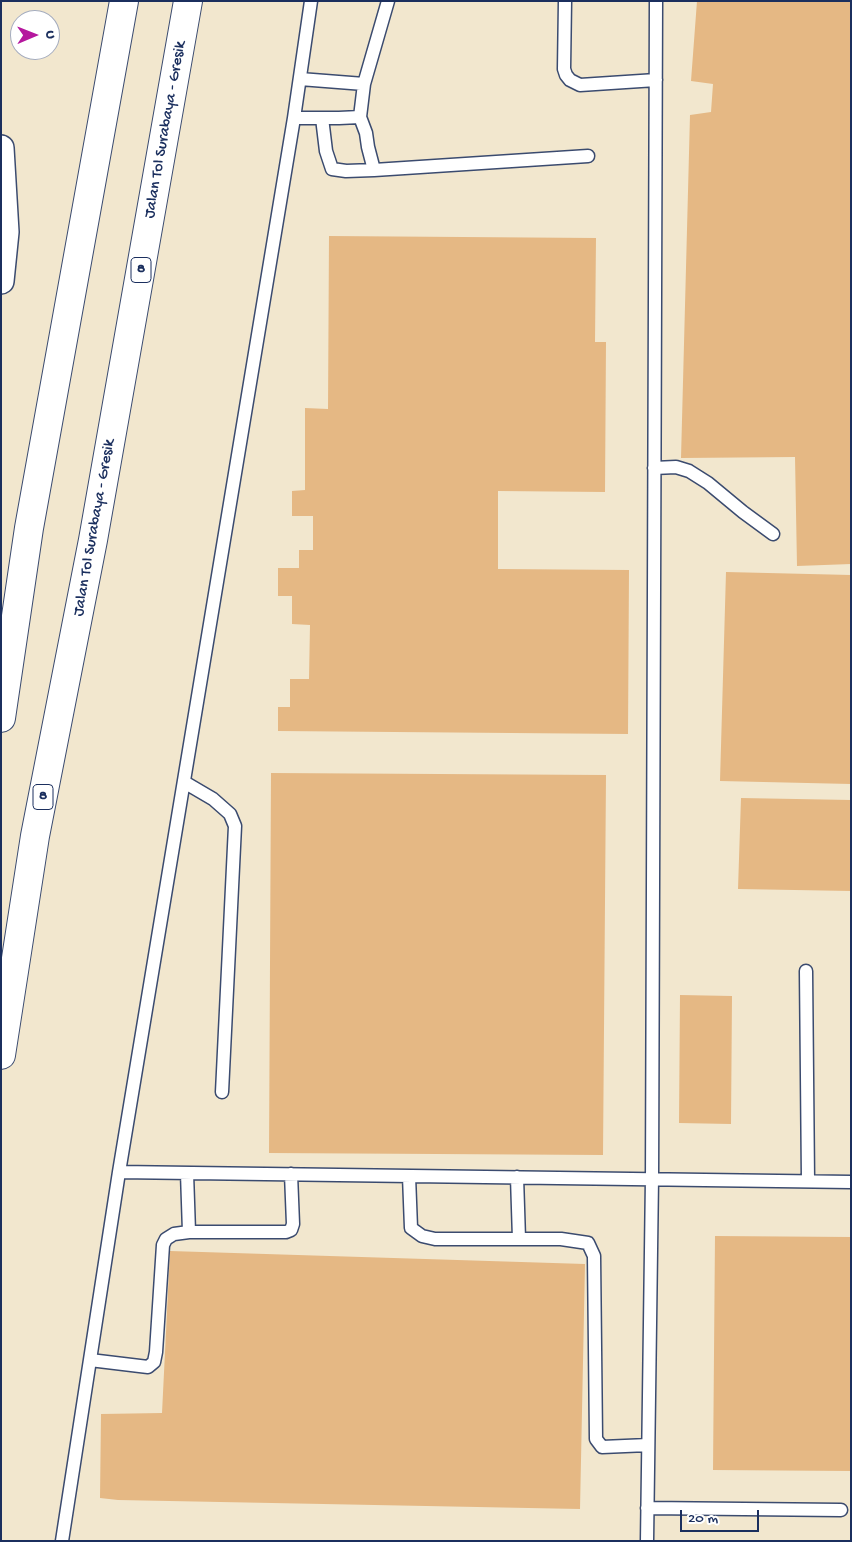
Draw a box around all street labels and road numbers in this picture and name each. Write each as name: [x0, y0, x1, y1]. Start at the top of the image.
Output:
street label: Jalan Tol Surabaya - Gresik: [141, 40, 191, 220]
road number: 8: [131, 258, 151, 282]
street label: Jalan Tol Surabaya - Gresik: [70, 438, 120, 618]
road number: 8: [33, 784, 53, 810]

